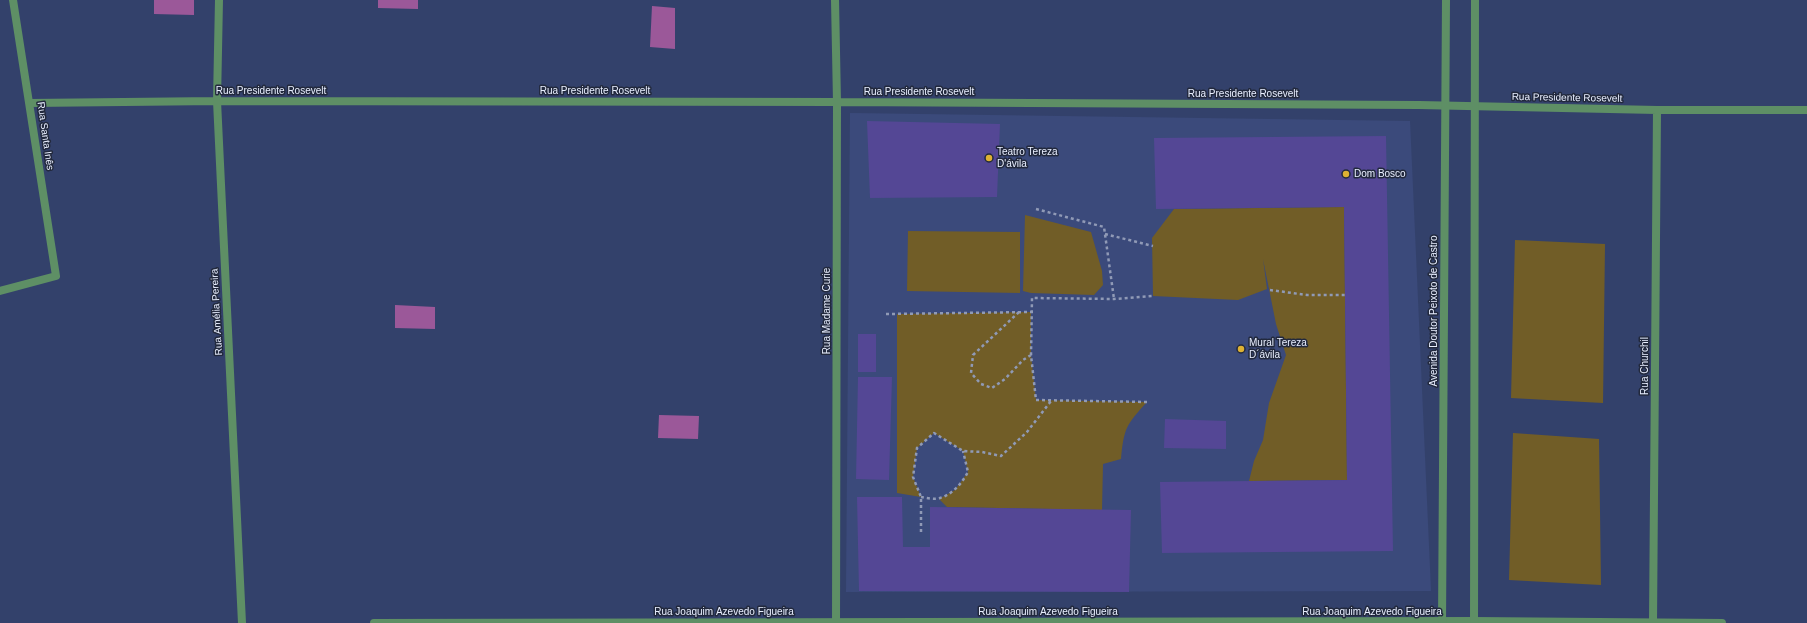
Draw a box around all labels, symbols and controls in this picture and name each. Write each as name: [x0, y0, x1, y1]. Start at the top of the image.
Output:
street label: Rua Presidente Rosevelt: [216, 85, 326, 97]
street label: Rua Presidente Rosevelt: [540, 85, 650, 97]
street label: Rua Presidente Rosevelt: [864, 86, 974, 98]
street label: Rua Presidente Rosevelt: [1188, 88, 1298, 100]
street label: Rua Presidente Rosevelt: [1512, 91, 1622, 105]
street label: Rua Santa Inês: [34, 101, 56, 171]
place label: Teatro Tereza D'ávila: [997, 146, 1058, 170]
marker: Teatro Tereza D'ávila: [984, 153, 994, 163]
place label: Dom Bosco: [1354, 168, 1406, 180]
marker: Dom Bosco: [1341, 169, 1351, 179]
street label: Avenida Doutor Peixoto de Castro: [1428, 235, 1440, 387]
street label: Rua Amélia Pereira: [209, 268, 225, 356]
street label: Rua Madame Curie: [821, 268, 833, 354]
place label: Mural Tereza D´ávila: [1249, 337, 1307, 360]
street label: Rua Churchil: [1639, 337, 1651, 395]
marker: Mural Tereza D´ávila: [1236, 344, 1246, 354]
street label: Rua Joaquim Azevedo Figueira: [654, 606, 794, 618]
street label: Rua Joaquim Azevedo Figueira: [978, 606, 1118, 618]
street label: Rua Joaquim Azevedo Figueira: [1302, 606, 1442, 618]

